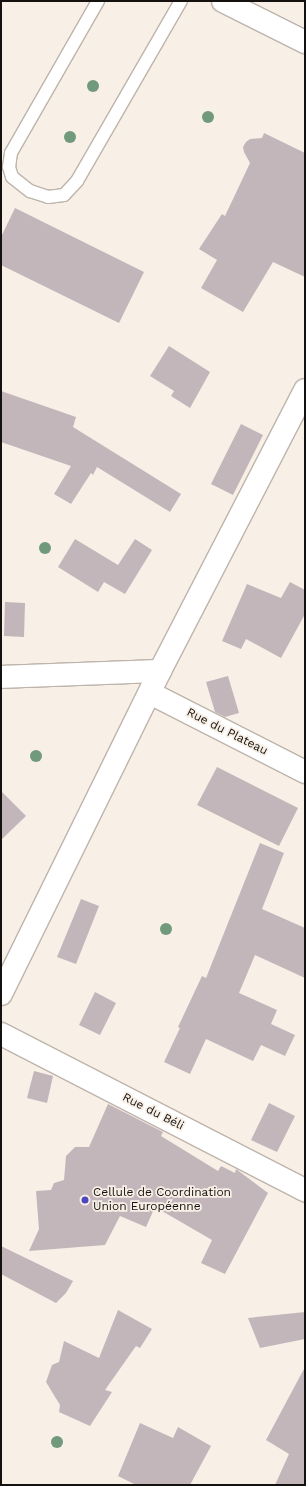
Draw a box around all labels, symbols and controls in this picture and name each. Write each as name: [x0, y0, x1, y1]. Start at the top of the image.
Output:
street label: Rue du Plateau: [184, 705, 270, 759]
street label: Rue du Béli: [120, 1090, 186, 1134]
place label: Cellule de Coordination Union Européenne: [93, 1186, 231, 1214]
marker: Cellule de Coordination Union Européenne: [80, 1195, 90, 1205]

